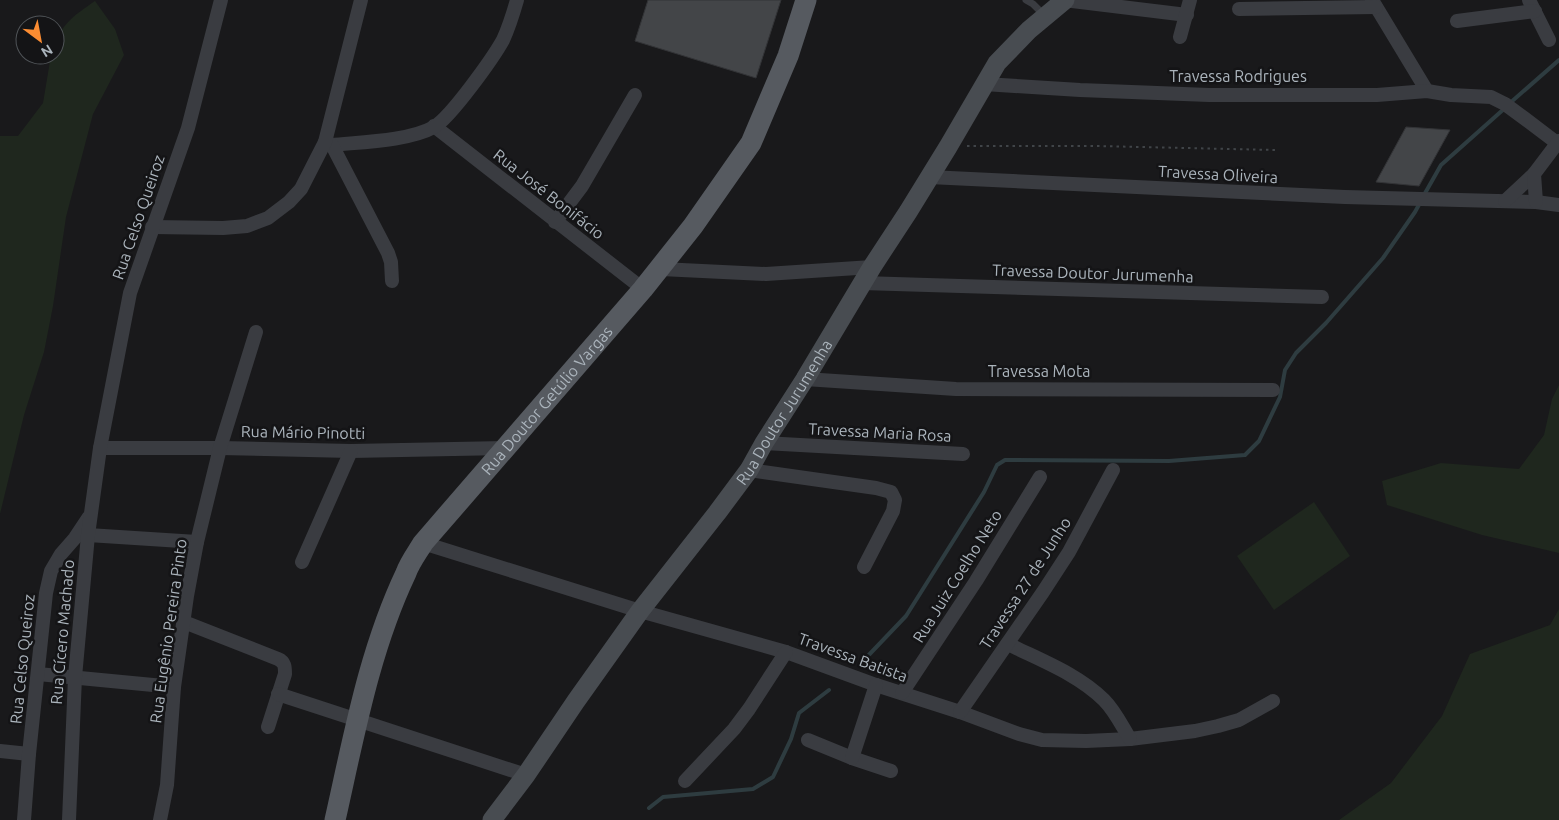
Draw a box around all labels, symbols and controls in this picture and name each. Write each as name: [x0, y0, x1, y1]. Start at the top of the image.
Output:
north arrow: [15, 15, 65, 65]
text: N: [38, 41, 56, 61]
street label: Travessa Rodrigues: [1169, 67, 1307, 85]
street label: Rua José Bonifácio: [490, 145, 608, 243]
street label: Rua Celso Queiroz: [108, 152, 168, 282]
street label: Travessa Oliveira: [1157, 162, 1279, 186]
street label: Travessa Doutor Jurumenha: [992, 260, 1194, 286]
street label: Rua Doutor Getúlio Vargas: [477, 322, 616, 478]
street label: Rua Doutor Jurumenha: [732, 336, 836, 488]
street label: Travessa Mota: [988, 362, 1090, 380]
street label: Travessa Maria Rosa: [808, 419, 952, 445]
street label: Rua Mário Pinotti: [241, 422, 365, 442]
street label: Rua Juiz Coelho Neto: [909, 506, 1005, 646]
street label: Travessa 27 de Junho: [976, 514, 1074, 652]
street label: Rua Eugênio Pereira Pinto: [146, 538, 190, 724]
street label: Rua Cícero Machado: [47, 559, 77, 705]
street label: Rua Celso Queiroz: [6, 593, 38, 725]
street label: Travessa Batista: [796, 629, 910, 685]

